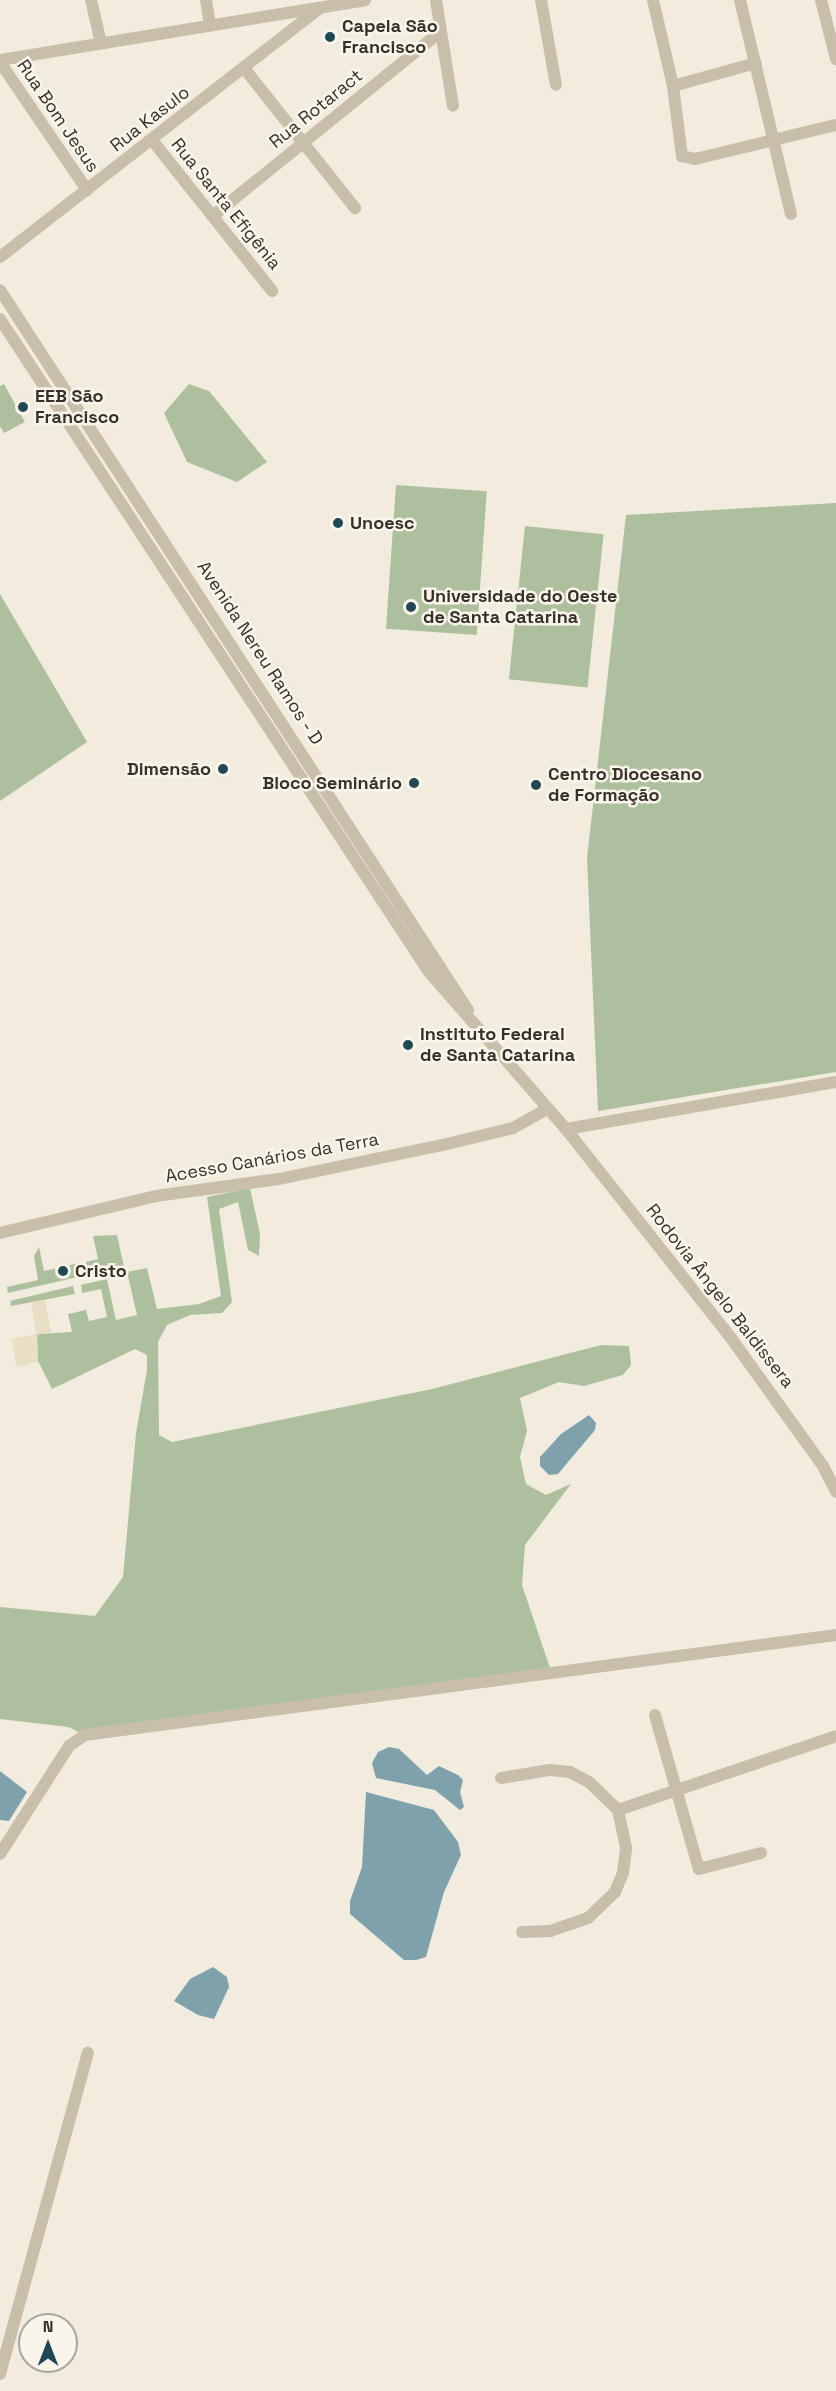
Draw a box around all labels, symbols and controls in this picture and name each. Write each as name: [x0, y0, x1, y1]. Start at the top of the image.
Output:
place label: Capela São Francisco: [342, 16, 438, 58]
marker: Capela São Francisco: [323, 30, 337, 44]
street label: Rua Bom Jesus: [12, 56, 104, 176]
street label: Rua Rotaract: [265, 65, 367, 153]
street label: Rua Kasulo: [106, 81, 194, 157]
street label: Rua Santa Efigênia: [166, 134, 286, 274]
place label: EEB São Francisco: [35, 386, 119, 428]
marker: EEB São Francisco: [16, 400, 30, 414]
place label: Unoesc: [350, 512, 415, 534]
marker: Unoesc: [331, 516, 345, 530]
street label: Avenida Nereu Ramos - D: [192, 557, 328, 749]
place label: Universidade do Oeste de Santa Catarina: [423, 586, 617, 628]
marker: Universidade do Oeste de Santa Catarina: [404, 600, 418, 614]
place label: Dimensão: [127, 758, 211, 780]
marker: Dimensão: [216, 762, 230, 776]
place label: Centro Diocesano de Formação: [548, 764, 702, 806]
place label: Bloco Seminário: [262, 772, 402, 794]
marker: Bloco Seminário: [407, 776, 421, 790]
marker: Centro Diocesano de Formação: [529, 778, 543, 792]
place label: Instituto Federal de Santa Catarina: [420, 1024, 575, 1066]
marker: Instituto Federal de Santa Catarina: [401, 1038, 415, 1052]
street label: Acesso Canários da Terra: [163, 1129, 381, 1187]
street label: Rodovia Ângelo Baldissera: [641, 1200, 799, 1392]
place label: Cristo: [75, 1260, 127, 1282]
marker: Cristo: [56, 1264, 70, 1278]
north arrow: [18, 2313, 78, 2373]
text: N: [43, 2316, 53, 2337]

